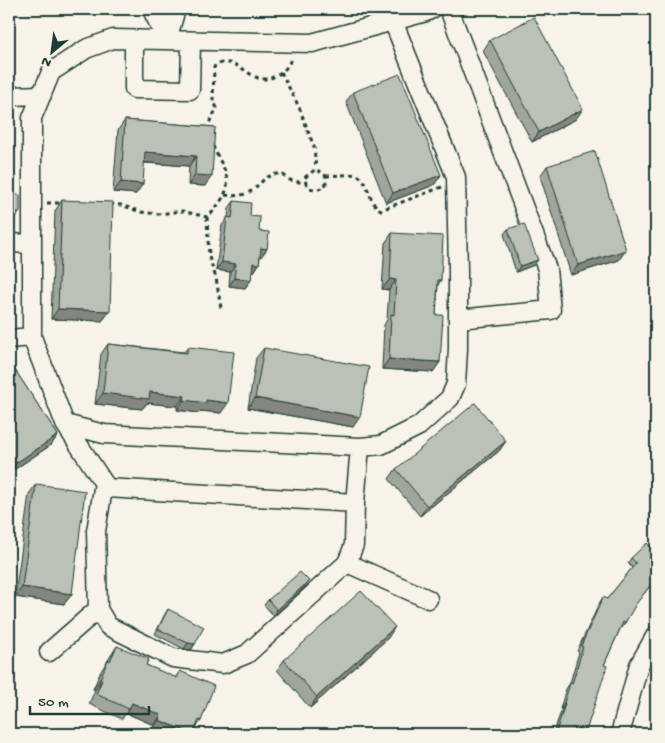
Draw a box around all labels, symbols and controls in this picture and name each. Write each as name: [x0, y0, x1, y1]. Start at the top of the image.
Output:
north arrow: [28, 28, 78, 78]
text: N: [39, 52, 55, 71]
scale bar: [30, 683, 149, 715]
text: 50 m: [38, 694, 69, 712]

